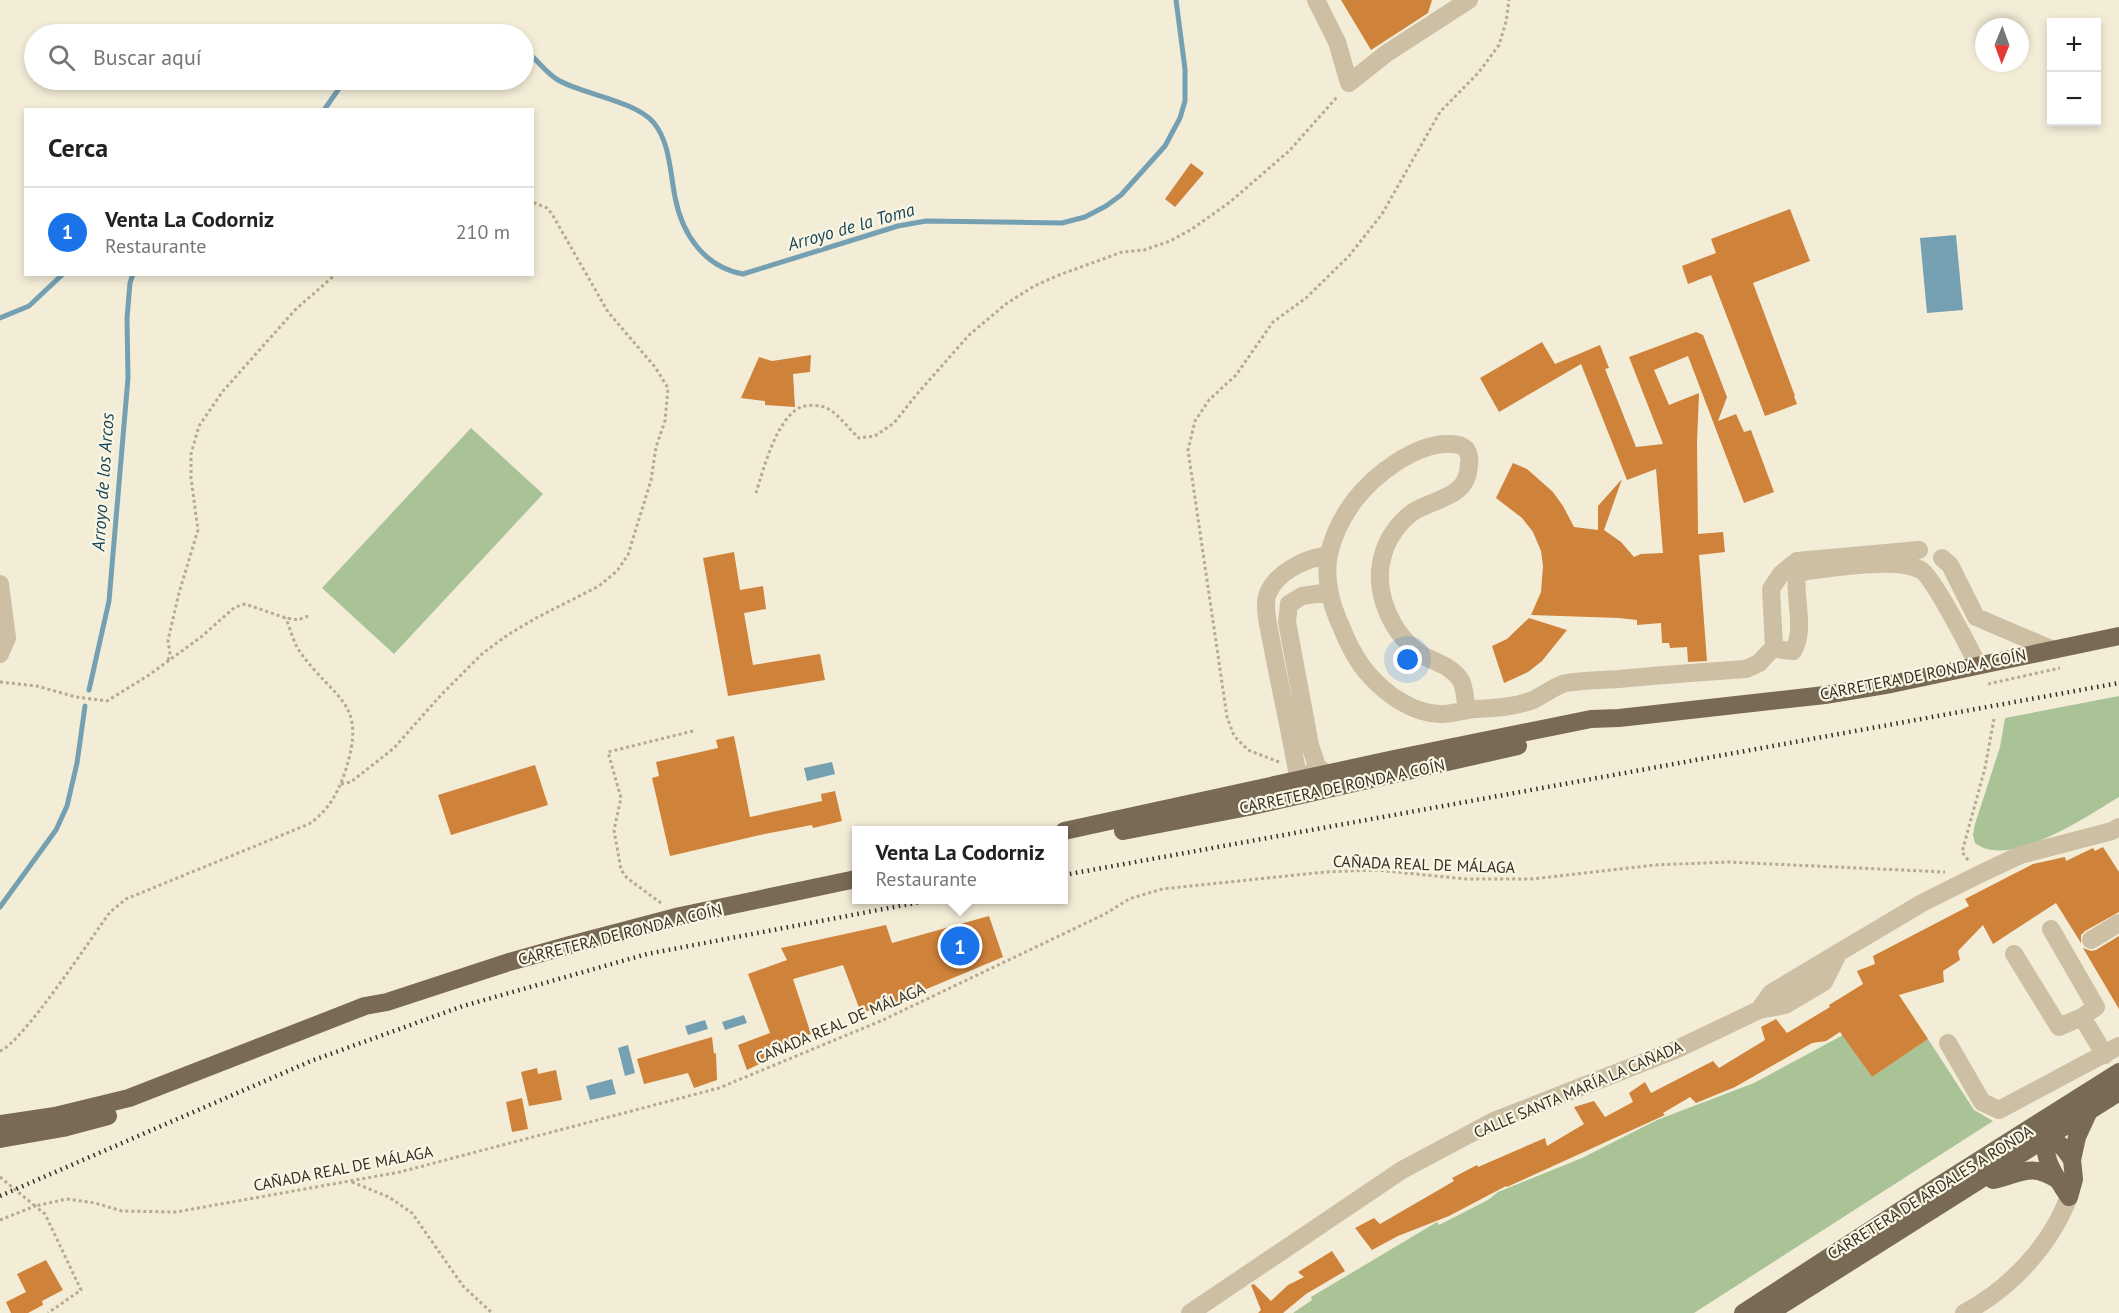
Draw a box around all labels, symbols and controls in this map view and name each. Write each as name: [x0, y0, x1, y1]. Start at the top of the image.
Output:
north arrow: [1975, 18, 2029, 72]
map controls: [2047, 18, 2101, 126]
button: +: [2047, 18, 2101, 72]
search box: [24, 24, 534, 90]
icon: search: [45, 41, 78, 74]
text: Buscar aquí: [93, 43, 202, 71]
button: −: [2047, 72, 2101, 126]
text: Cerca: [48, 131, 108, 164]
water label: Arroyo de la Toma: [784, 197, 917, 256]
text: Venta La Codorniz: [105, 205, 274, 233]
text: 1: [62, 219, 73, 245]
text: 210 m: [456, 219, 510, 245]
text: Restaurante: [105, 233, 206, 259]
water label: Arroyo de los Arcos: [86, 411, 119, 553]
street label: CARRETERA DE RONDA A COÍN: [1818, 644, 2028, 704]
your location: [1393, 645, 1422, 674]
street label: CARRETERA DE RONDA A COÍN: [1237, 754, 1447, 818]
popup: [852, 826, 1068, 904]
text: Venta La Codorniz: [875, 838, 1045, 866]
street label: CAÑADA REAL DE MÁLAGA: [1333, 851, 1516, 877]
text: Restaurante: [875, 866, 977, 892]
street label: CARRETERA DE RONDA A COÍN: [516, 899, 724, 969]
pin: 1: [940, 924, 980, 968]
street label: CAÑADA REAL DE MÁLAGA: [752, 978, 928, 1068]
street label: CALLE SANTA MARÍA LA CAÑADA: [1471, 1036, 1686, 1142]
street label: CARRETERA DE ARDALES A RONDA: [1824, 1120, 2037, 1264]
street label: CAÑADA REAL DE MÁLAGA: [252, 1141, 435, 1195]

